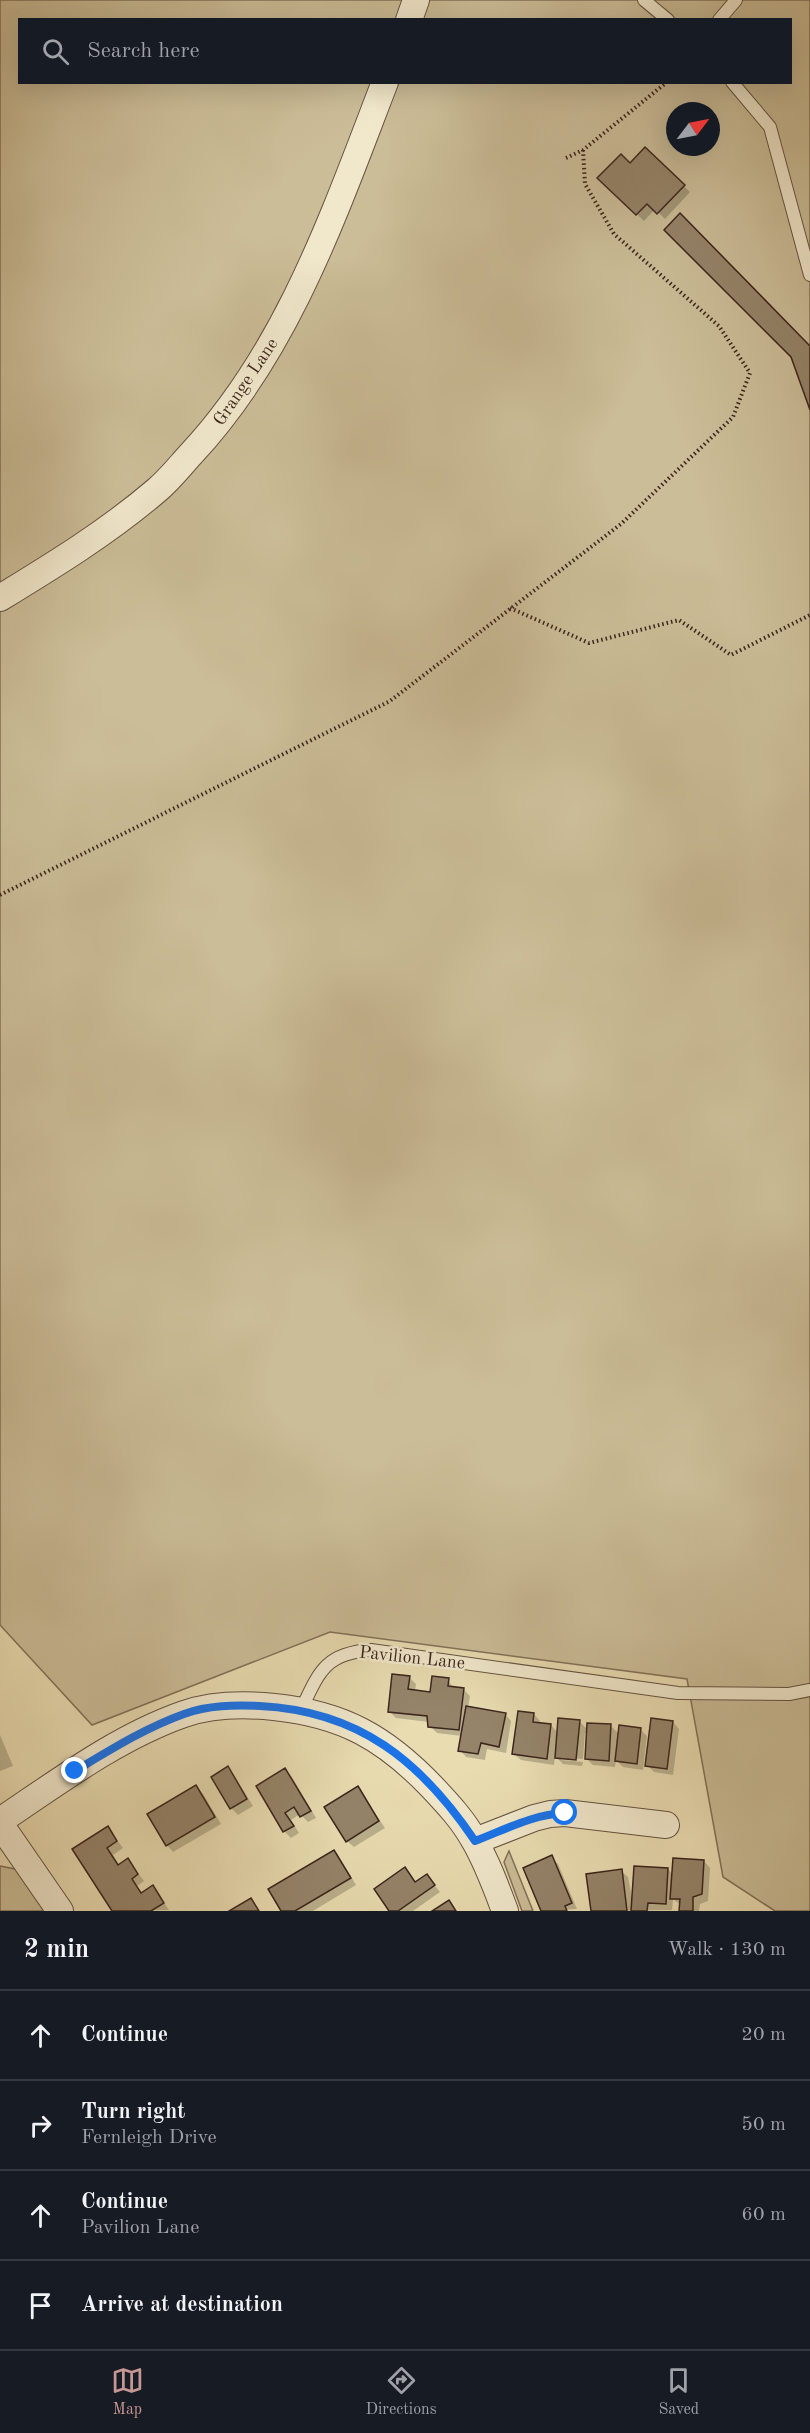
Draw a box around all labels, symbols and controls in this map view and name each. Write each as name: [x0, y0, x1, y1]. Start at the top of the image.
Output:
search box: [18, 18, 792, 84]
icon: search: [39, 35, 72, 68]
text: Search here: [87, 40, 200, 62]
north arrow: [666, 102, 720, 156]
street label: Grange Lane: [210, 335, 282, 429]
street label: Pavilion Lane: [358, 1643, 466, 1673]
route end: [61, 1757, 87, 1783]
route start: [551, 1799, 577, 1825]
text: 2 min: [24, 1937, 89, 1963]
text: Walk · 130 m: [667, 1940, 786, 1960]
icon: ahead: [24, 2019, 57, 2052]
text: Continue: [81, 2024, 168, 2046]
text: 20 m: [741, 2025, 786, 2045]
text: Turn right: [81, 2101, 185, 2123]
icon: right: [24, 2109, 57, 2142]
text: 50 m: [741, 2115, 786, 2135]
text: Fernleigh Drive: [81, 2128, 217, 2148]
text: Continue: [81, 2191, 168, 2213]
icon: ahead: [24, 2199, 57, 2232]
text: 60 m: [741, 2205, 786, 2225]
text: Pavilion Lane: [81, 2218, 199, 2238]
icon: arrive: [24, 2289, 57, 2322]
text: Arrive at destination: [81, 2294, 283, 2316]
tab: Map: [111, 2364, 144, 2420]
tab: Directions: [366, 2364, 437, 2420]
tab: Saved: [658, 2364, 699, 2420]

